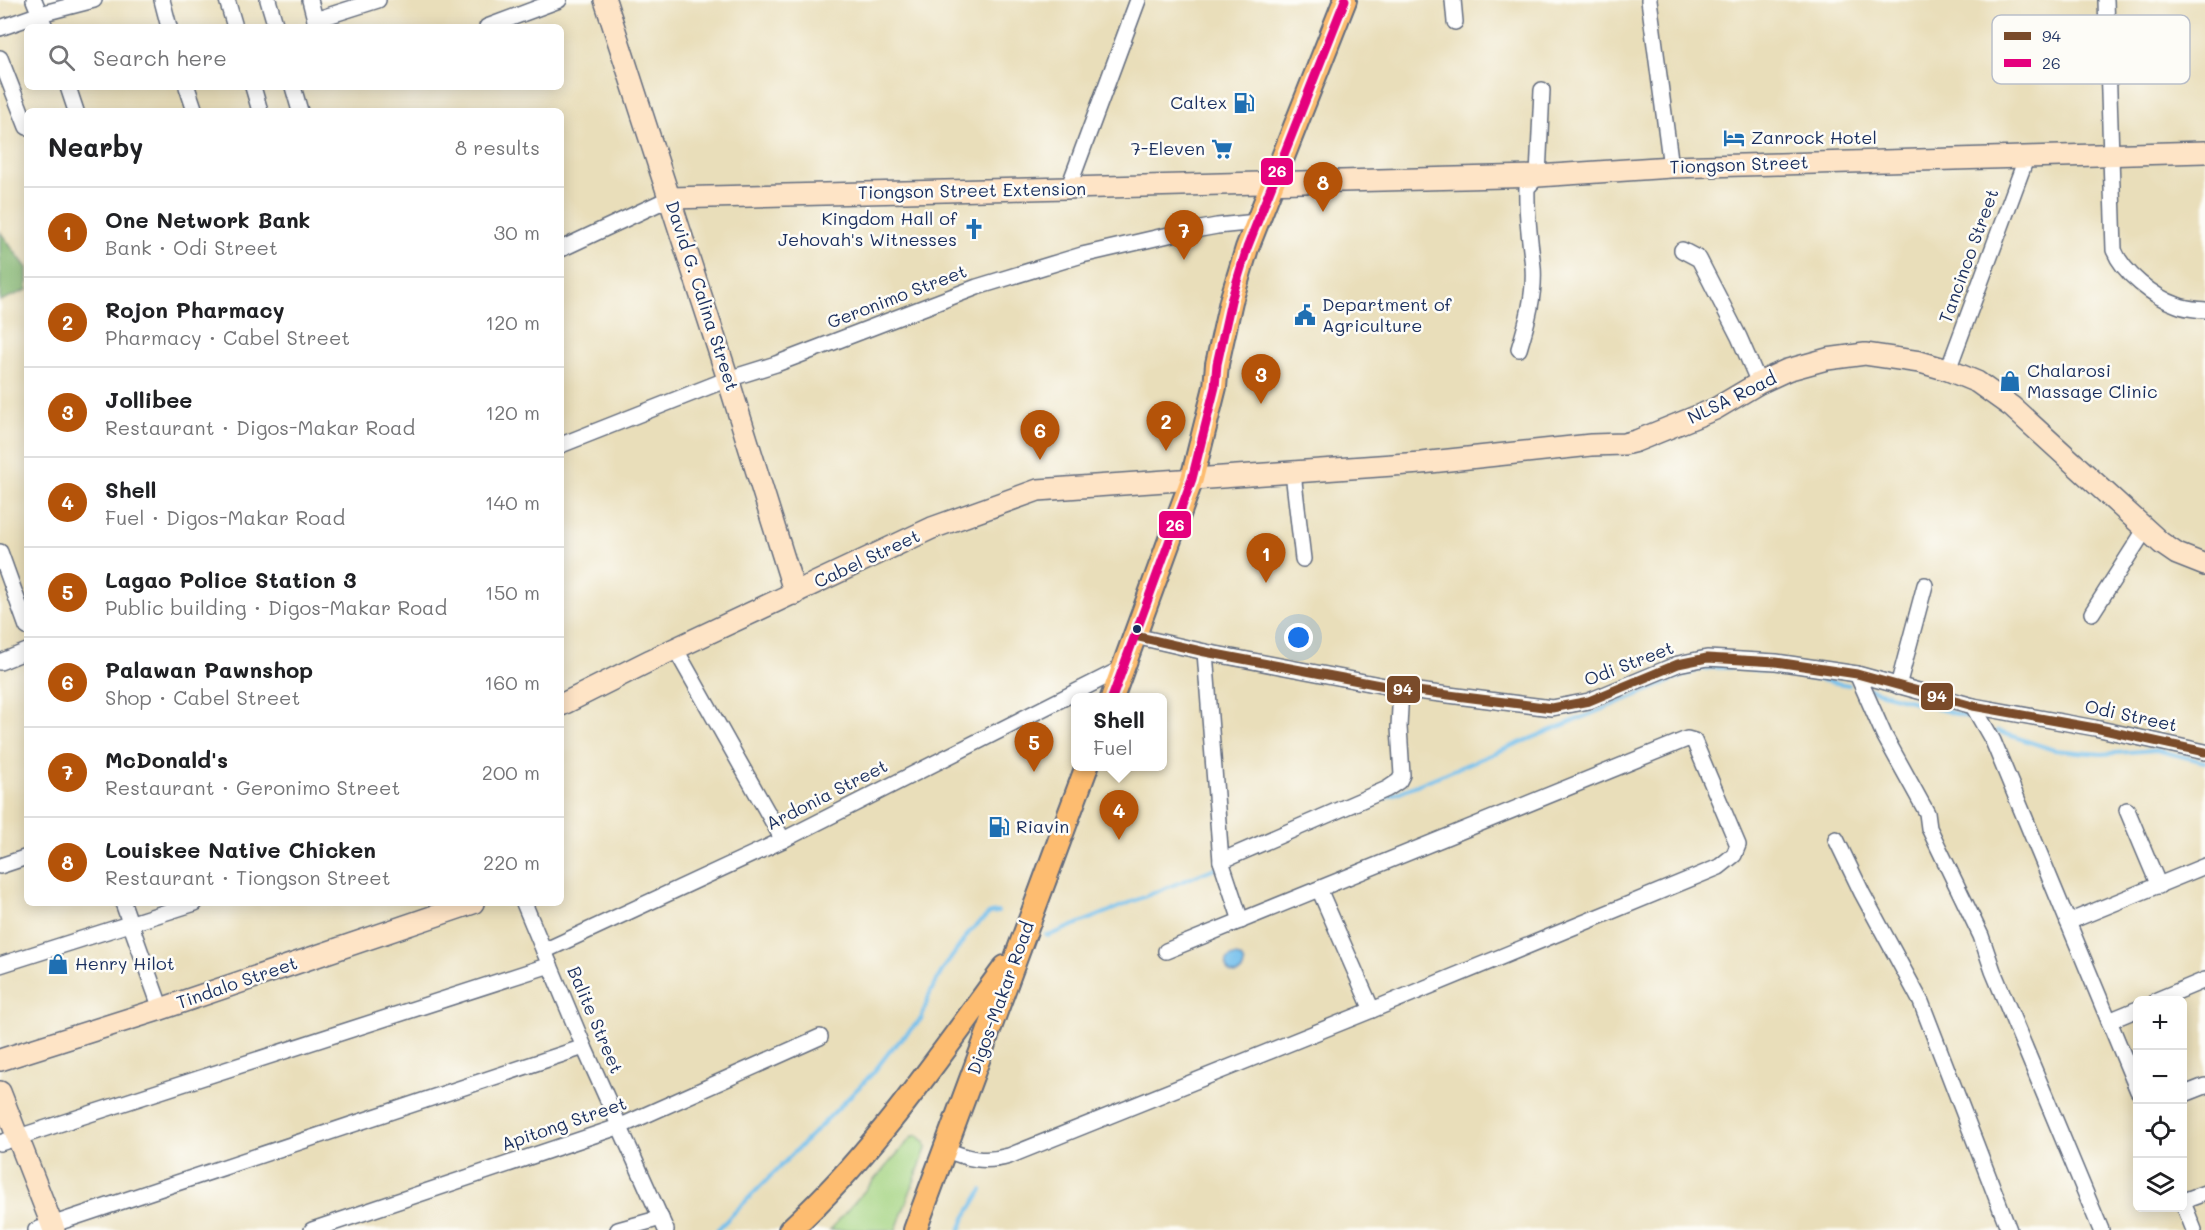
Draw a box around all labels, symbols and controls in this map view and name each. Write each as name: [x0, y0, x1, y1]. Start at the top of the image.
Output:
legend: [1992, 15, 2190, 84]
search box: [24, 24, 564, 90]
text: 94: [2042, 25, 2061, 46]
icon: search: [45, 41, 78, 74]
text: Search here: [93, 43, 227, 72]
text: 26: [2042, 52, 2061, 73]
place label: Caltex: [1170, 90, 1227, 114]
fuel station icon: Caltex: [1232, 91, 1256, 115]
place label: Zanrock Hotel: [1751, 125, 1877, 149]
hotel icon: Zanrock Hotel: [1722, 126, 1746, 150]
text: Nearby: [48, 130, 143, 164]
text: 8 results: [455, 134, 540, 160]
place label: 7-Eleven: [1131, 136, 1205, 160]
supermarket icon: 7-Eleven: [1210, 137, 1234, 161]
street label: Tiongson Street: [1669, 150, 1809, 178]
line badge: 26: [1260, 157, 1294, 186]
text: 26: [1268, 160, 1287, 181]
pin: 8: [1304, 162, 1342, 212]
street label: Tiongson Street Extension: [858, 176, 1086, 204]
street label: Tancinco Street: [1933, 185, 2004, 326]
street label: David G. Calina Street: [661, 198, 745, 394]
text: One Network Bank: [105, 205, 310, 234]
place label: Kingdom Hall of Jehovah's Witnesses: [778, 206, 958, 251]
pin: 7: [1164, 210, 1204, 260]
church icon: Kingdom Hall of Jehovah's Witnesses: [962, 217, 986, 241]
text: 1: [63, 219, 72, 245]
text: 30 m: [494, 219, 540, 245]
text: Bank · Odi Street: [105, 234, 278, 260]
street label: Geronimo Street: [823, 258, 970, 334]
place label: Department of Agriculture: [1322, 292, 1453, 337]
text: Rojon Pharmacy: [105, 295, 285, 324]
public building icon: Department of Agriculture: [1293, 303, 1317, 327]
text: 2: [62, 309, 73, 335]
text: 120 m: [485, 309, 540, 335]
text: Pharmacy · Cabel Street: [105, 324, 350, 350]
pin: 3: [1242, 354, 1280, 404]
place label: Chalarosi Massage Clinic: [2027, 358, 2158, 403]
street label: NLSA Road: [1683, 365, 1780, 429]
shop icon: Chalarosi Massage Clinic: [1998, 369, 2022, 393]
text: Jollibee: [105, 385, 192, 414]
text: 3: [62, 399, 74, 425]
text: 120 m: [485, 399, 540, 425]
pin: 2: [1146, 402, 1186, 451]
pin: 6: [1020, 410, 1060, 460]
text: Restaurant · Digos-Makar Road: [105, 414, 415, 440]
text: Shell: [105, 475, 157, 504]
text: 4: [61, 489, 74, 515]
text: 140 m: [485, 489, 540, 515]
text: Fuel · Digos-Makar Road: [105, 504, 345, 530]
line badge: 26: [1158, 510, 1192, 539]
text: 26: [1166, 514, 1185, 535]
street label: Cabel Street: [810, 523, 923, 593]
pin: 1: [1246, 534, 1286, 583]
text: Lagao Police Station 3: [105, 565, 356, 594]
text: 5: [62, 579, 73, 605]
text: 150 m: [485, 579, 540, 605]
text: Public building · Digos-Makar Road: [105, 594, 447, 620]
unlabelled marker: [1131, 623, 1143, 635]
your location: [1284, 623, 1313, 652]
street label: Odi Street: [1580, 635, 1677, 691]
text: Palawan Pawnshop: [105, 655, 313, 684]
text: 6: [61, 669, 74, 695]
text: 160 m: [484, 669, 540, 695]
line badge: 94: [1386, 675, 1421, 704]
text: 94: [1393, 678, 1413, 699]
line badge: 94: [1920, 682, 1954, 711]
text: Shop · Cabel Street: [105, 684, 300, 710]
text: 94: [1927, 685, 1947, 706]
popup: [1071, 693, 1167, 771]
street label: Odi Street: [2083, 693, 2180, 737]
text: Shell: [1093, 705, 1145, 734]
pin: 5: [1014, 722, 1054, 772]
text: Fuel: [1093, 734, 1133, 760]
text: McDonald's: [105, 745, 228, 774]
street label: Ardonia Street: [762, 753, 891, 835]
text: 7: [62, 759, 73, 785]
text: 200 m: [482, 759, 540, 785]
text: Restaurant · Geronimo Street: [105, 774, 400, 800]
pin: 4: [1100, 790, 1138, 840]
place label: Riavin: [1016, 814, 1069, 838]
fuel station icon: Riavin: [987, 815, 1011, 839]
text: Louiskee Native Chicken: [105, 835, 376, 864]
text: 8: [61, 849, 74, 875]
text: 220 m: [483, 849, 540, 875]
text: Restaurant · Tiongson Street: [105, 864, 391, 890]
street label: Digos-Makar Road: [961, 918, 1039, 1078]
street label: Tindalo Street: [173, 950, 300, 1014]
place label: Henry Hilot: [75, 951, 175, 975]
shop icon: Henry Hilot: [46, 952, 70, 976]
street label: Balite Street: [562, 962, 629, 1077]
map controls: [2133, 996, 2187, 1212]
button: +: [2133, 996, 2187, 1050]
button: −: [2133, 1050, 2187, 1104]
street label: Apitong Street: [498, 1090, 630, 1156]
button: locate: [2133, 1104, 2187, 1158]
button: layers: [2133, 1158, 2187, 1212]

